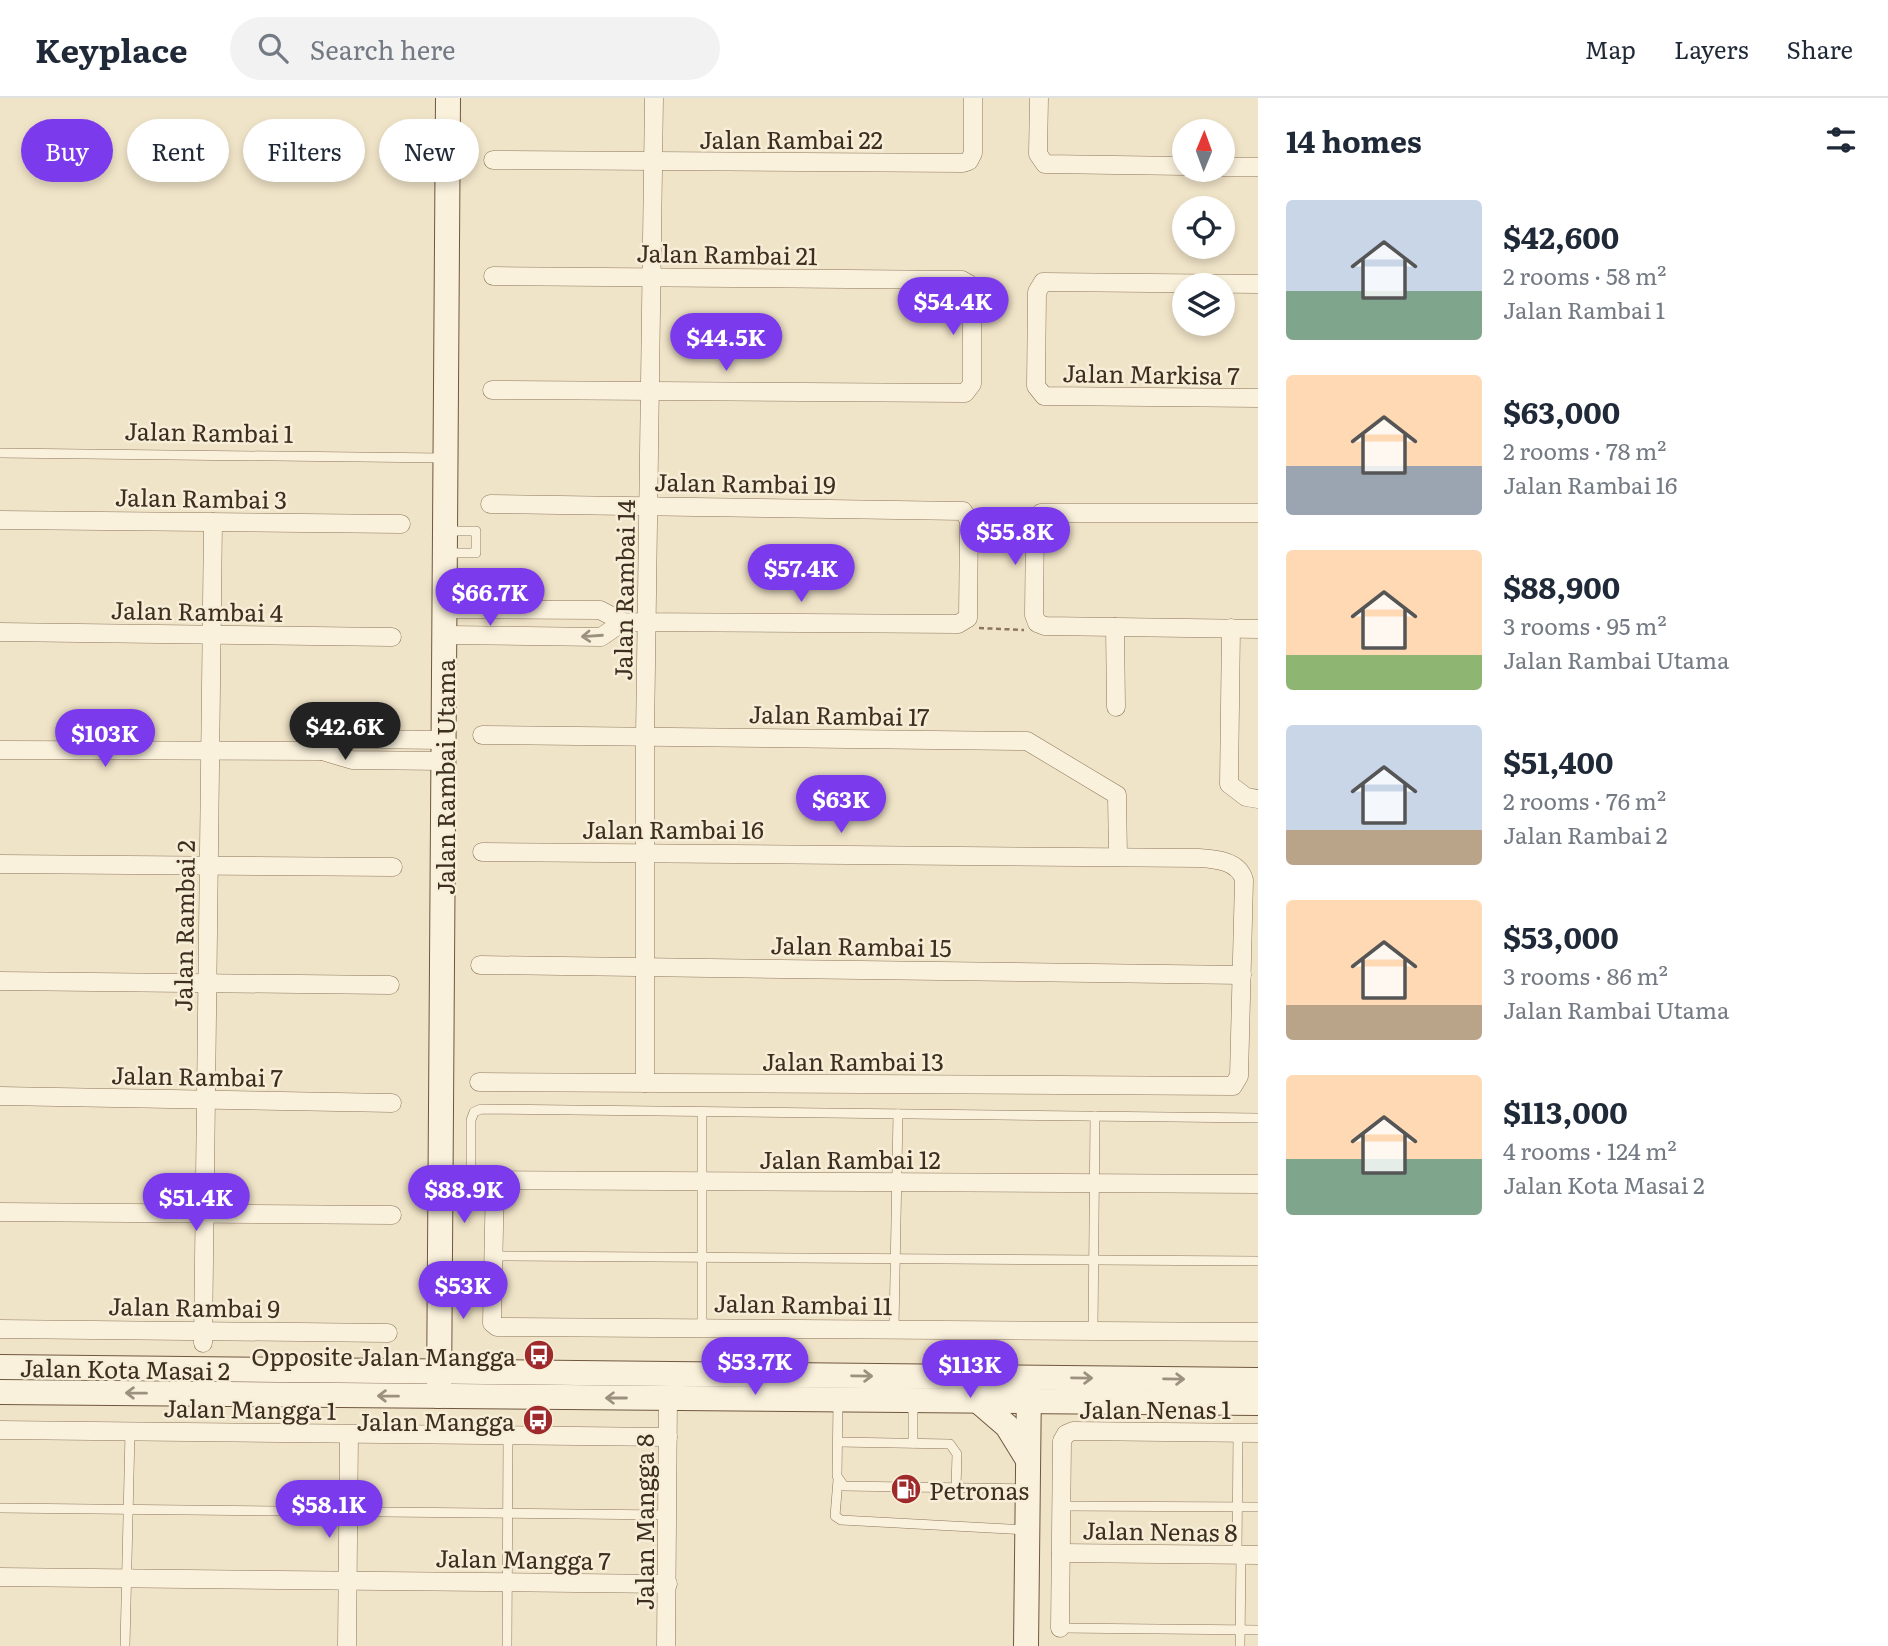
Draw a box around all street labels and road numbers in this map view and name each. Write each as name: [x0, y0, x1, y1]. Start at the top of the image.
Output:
street label: Jalan Rambai 22: [699, 121, 883, 156]
street label: Jalan Rambai 21: [636, 234, 818, 272]
street label: Jalan Markisa 7: [1062, 354, 1240, 392]
street label: Jalan Rambai 1: [124, 412, 294, 450]
street label: Jalan Rambai 19: [654, 463, 836, 501]
street label: Jalan Rambai 3: [115, 478, 287, 516]
street label: Jalan Rambai 14: [604, 499, 642, 681]
street label: Jalan Rambai 4: [110, 591, 284, 629]
street label: Jalan Rambai Utama: [427, 659, 462, 895]
street label: Jalan Rambai 17: [748, 695, 930, 733]
street label: Jalan Rambai 16: [582, 811, 764, 846]
street label: Jalan Rambai 2: [164, 840, 202, 1012]
street label: Jalan Rambai 15: [770, 926, 952, 964]
street label: Jalan Rambai 13: [762, 1043, 944, 1078]
street label: Jalan Rambai 7: [111, 1056, 283, 1094]
street label: Jalan Rambai 12: [759, 1141, 941, 1176]
street label: Jalan Rambai 11: [713, 1284, 893, 1322]
street label: Jalan Rambai 9: [108, 1287, 280, 1325]
street label: Jalan Kota Masai 2: [20, 1349, 230, 1387]
street label: Jalan Mangga 1: [163, 1389, 337, 1427]
street label: Jalan Nenas 1: [1079, 1391, 1231, 1426]
street label: Jalan Mangga 8: [626, 1434, 661, 1610]
street label: Jalan Nenas 8: [1082, 1511, 1238, 1549]
street label: Jalan Mangga 7: [435, 1539, 611, 1577]

